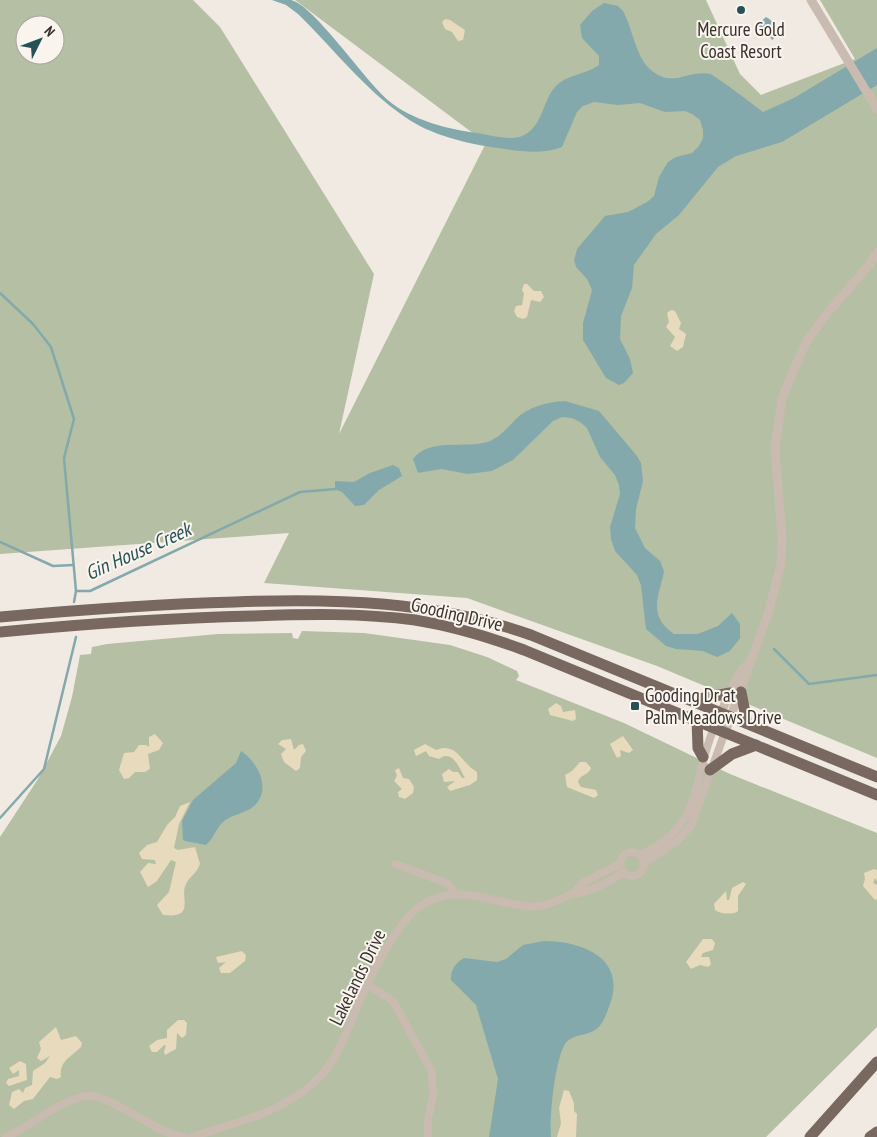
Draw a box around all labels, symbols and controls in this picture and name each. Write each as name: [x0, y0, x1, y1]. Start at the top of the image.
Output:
marker: Mercure Gold Coast Resort: [735, 4, 747, 16]
north arrow: [15, 15, 65, 65]
place label: Mercure Gold Coast Resort: [697, 17, 785, 63]
text: N: [40, 22, 59, 40]
water label: Gin House Creek: [81, 515, 197, 586]
street label: Gooding Drive: [409, 592, 505, 636]
place label: Gooding Dr at Palm Meadows Drive: [645, 683, 782, 729]
marker: Gooding Dr at Palm Meadows Drive: [629, 700, 641, 712]
street label: Lakelands Drive: [323, 925, 391, 1029]

